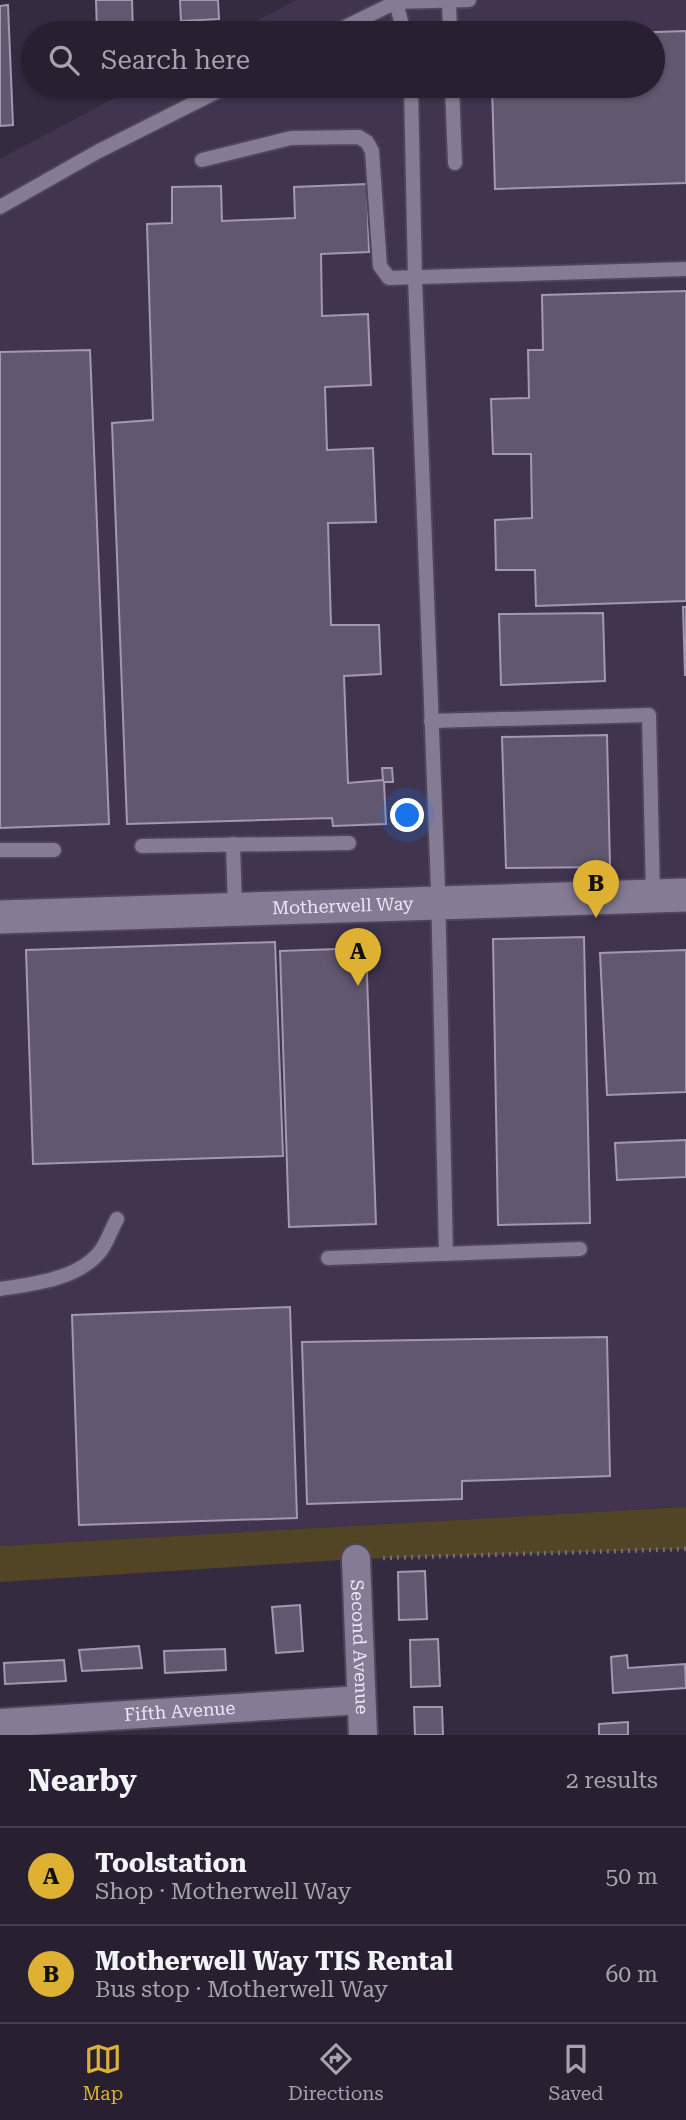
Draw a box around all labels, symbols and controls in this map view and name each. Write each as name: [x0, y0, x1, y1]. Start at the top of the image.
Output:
search box: [21, 21, 665, 98]
icon: search: [45, 41, 83, 79]
text: Search here: [101, 45, 250, 75]
your location: [390, 798, 424, 832]
pin: B: [573, 860, 619, 918]
street label: Motherwell Way: [272, 893, 414, 918]
pin: A: [335, 928, 381, 986]
street label: Second Avenue: [347, 1579, 373, 1715]
street label: Fifth Avenue: [123, 1697, 236, 1725]
text: Nearby: [28, 1763, 137, 1798]
text: 2 results: [566, 1767, 658, 1794]
text: Toolstation: [95, 1848, 247, 1878]
text: A: [43, 1863, 59, 1890]
text: 50 m: [605, 1863, 658, 1890]
text: Shop · Motherwell Way: [95, 1878, 351, 1905]
text: Motherwell Way TIS Rental: [95, 1946, 453, 1976]
text: B: [43, 1961, 59, 1988]
text: 60 m: [605, 1961, 658, 1988]
text: Bus stop · Motherwell Way: [95, 1976, 388, 2003]
tab: Map: [82, 2040, 123, 2105]
tab: Directions: [288, 2040, 384, 2105]
tab: Saved: [548, 2040, 604, 2105]

